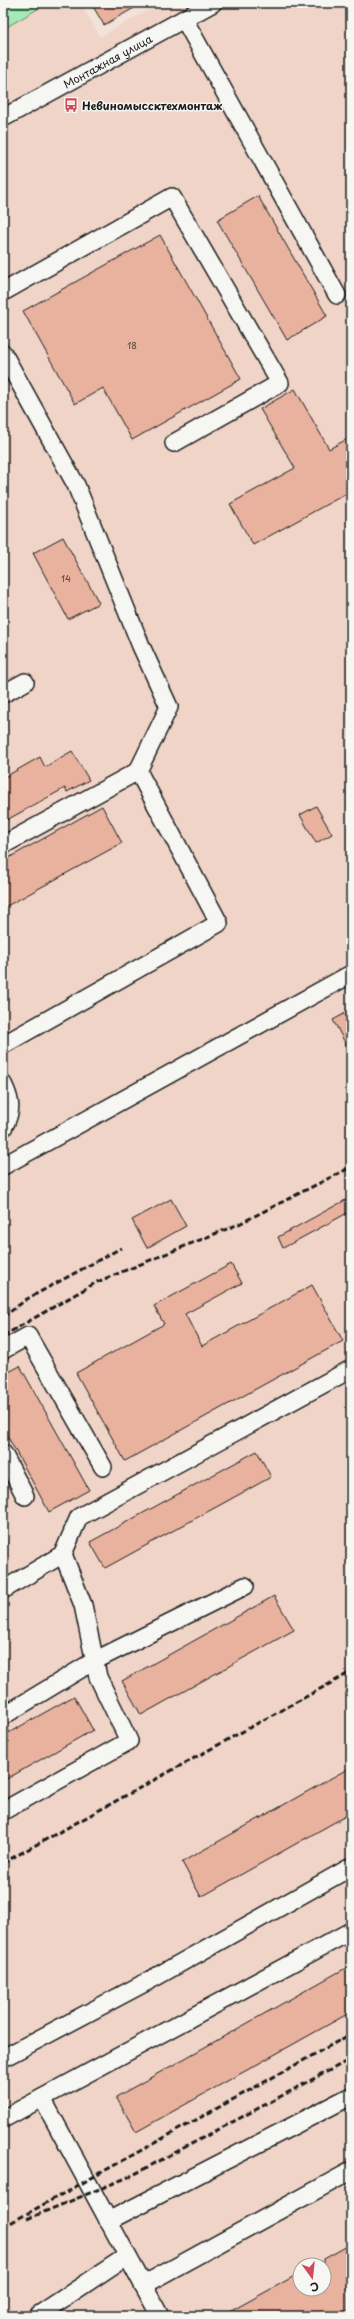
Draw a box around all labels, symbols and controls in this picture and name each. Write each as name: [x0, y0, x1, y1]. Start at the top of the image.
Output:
street label: Монтажная улица: [60, 29, 155, 92]
bus stop icon: Невиномыссктехмонтаж: [63, 97, 79, 113]
place label: Невиномыссктехмонтаж: [82, 97, 222, 114]
house number: 18: [127, 338, 137, 352]
house number: 14: [61, 571, 71, 585]
north arrow: [292, 2257, 332, 2297]
text: С: [309, 2278, 321, 2296]

